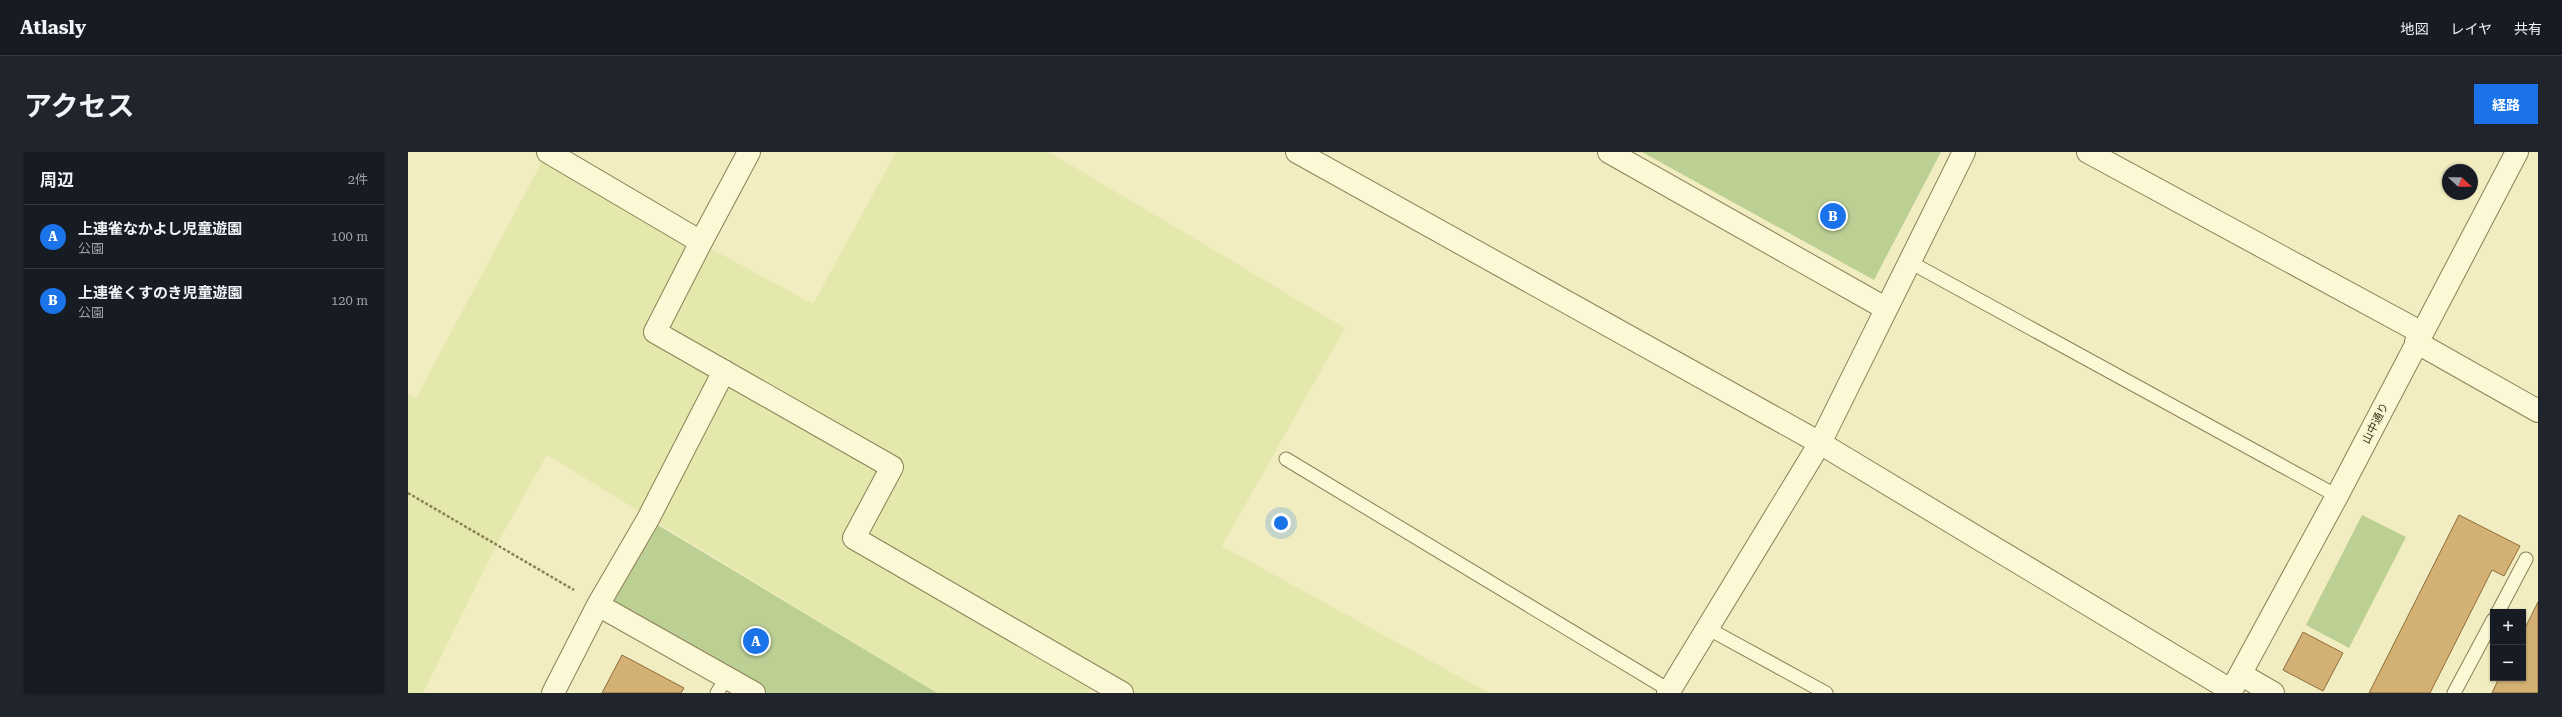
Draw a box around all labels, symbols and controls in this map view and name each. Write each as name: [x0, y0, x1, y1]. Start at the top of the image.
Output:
text: Atlasly: [20, 16, 86, 39]
text: 地図: [2400, 21, 2428, 37]
text: レイヤ: [2450, 21, 2492, 37]
text: 共有: [2514, 21, 2542, 37]
button: 経路: [2474, 84, 2538, 124]
text: アクセス: [24, 90, 135, 123]
north arrow: [2442, 164, 2478, 200]
text: 周辺: [40, 170, 74, 190]
text: 2件: [348, 172, 368, 187]
pin: B: [1820, 201, 1846, 231]
text: 上連雀なかよし児童遊園: [78, 220, 242, 238]
text: A: [48, 229, 58, 244]
text: 100 m: [331, 229, 368, 244]
text: 公園: [78, 241, 104, 256]
text: 上連雀くすのき児童遊園: [78, 284, 243, 302]
text: B: [48, 293, 58, 308]
text: 120 m: [331, 293, 368, 308]
text: 公園: [78, 305, 104, 320]
street label: 山中通り: [2360, 401, 2391, 446]
your location: [1271, 513, 1291, 533]
map controls: [2490, 609, 2526, 681]
button: +: [2490, 609, 2526, 645]
pin: A: [743, 626, 769, 656]
button: −: [2490, 645, 2526, 681]

